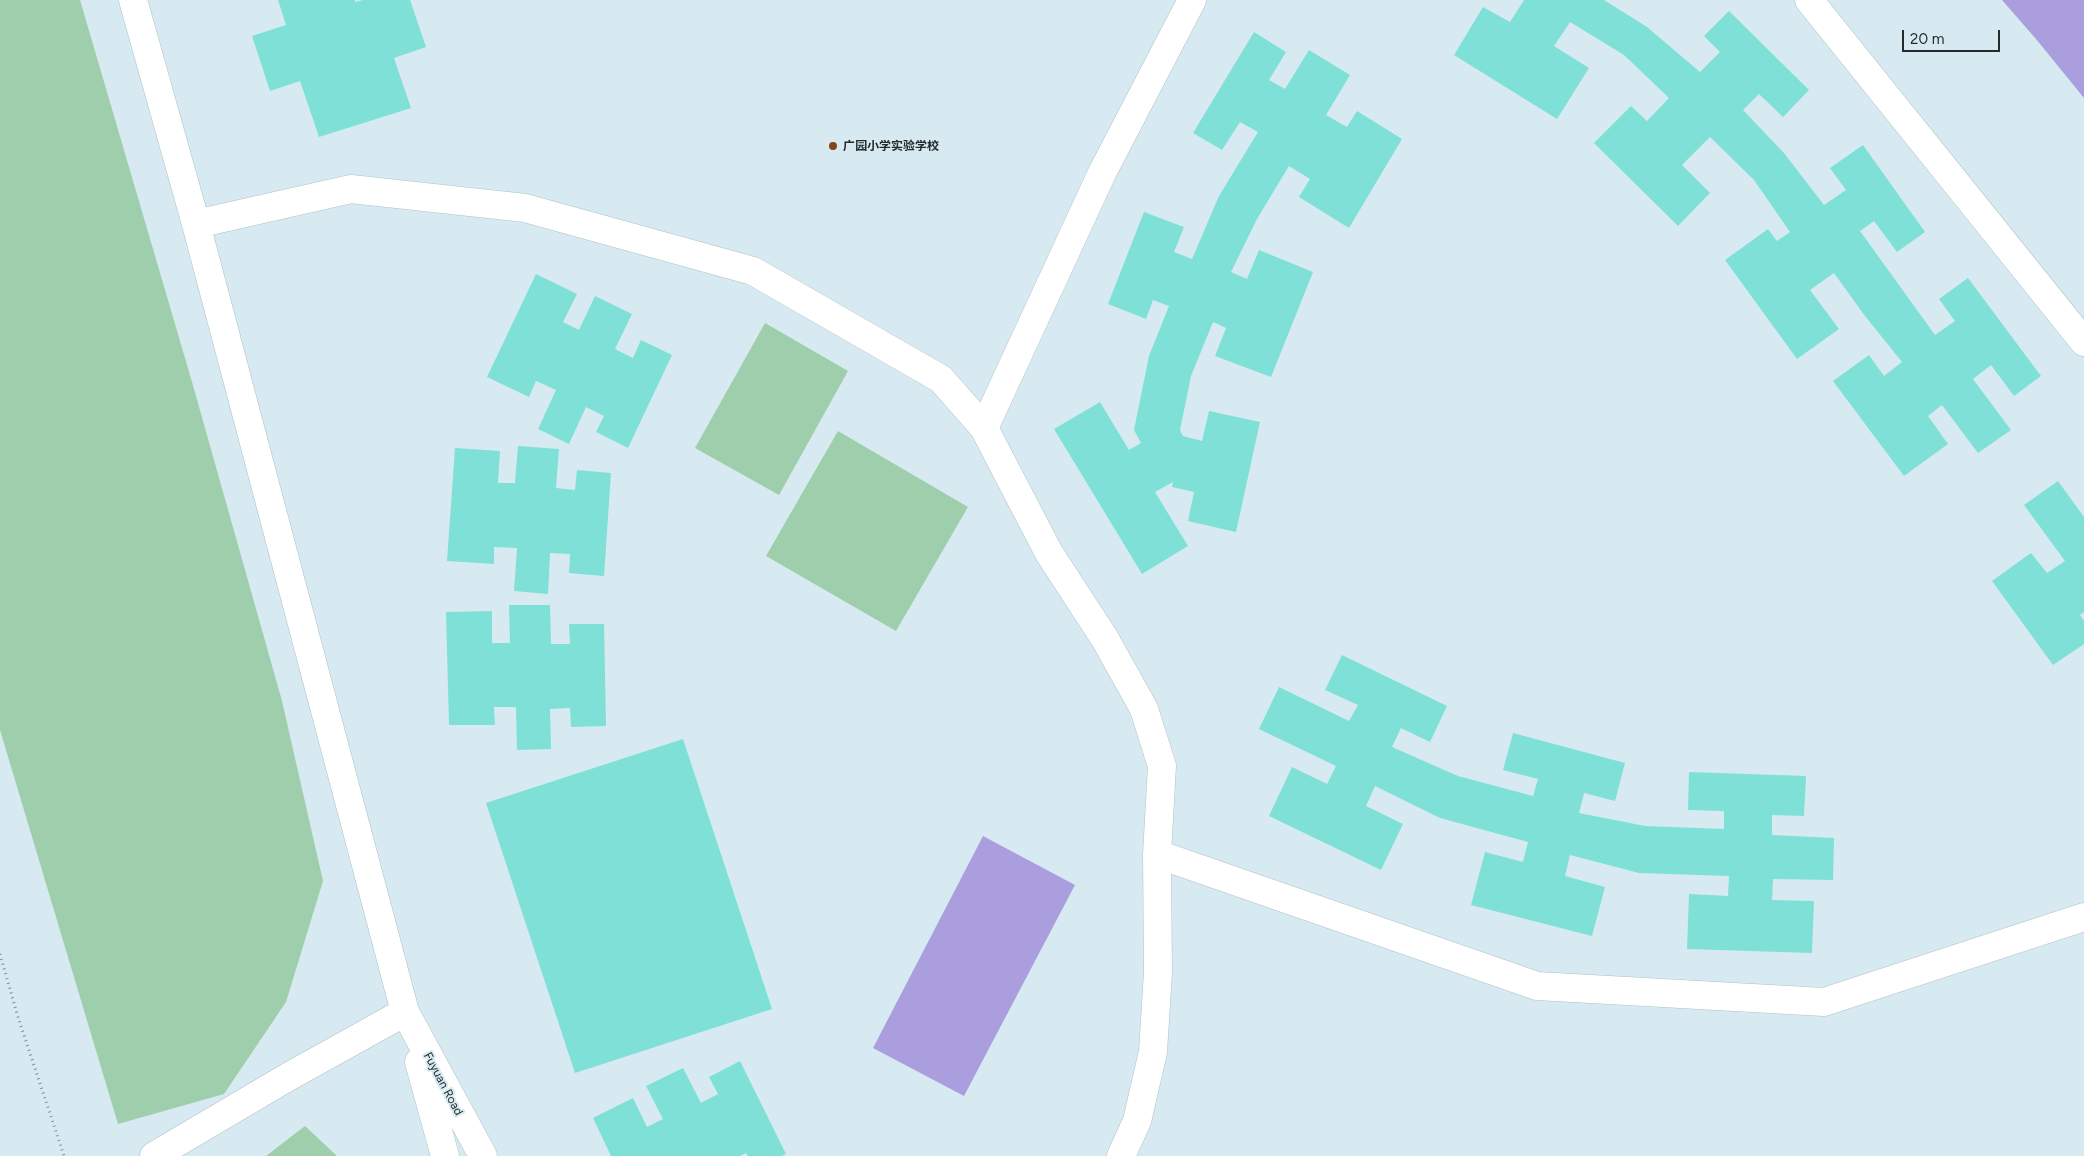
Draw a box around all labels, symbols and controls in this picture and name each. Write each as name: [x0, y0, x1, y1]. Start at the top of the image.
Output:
scale bar: [1904, 20, 2002, 52]
text: 20 m: [1910, 30, 1944, 48]
place label: 广园小学实验学校: [843, 139, 939, 153]
marker: 广园小学实验学校: [827, 140, 839, 152]
street label: Fuyuan Road: [420, 1050, 466, 1118]

